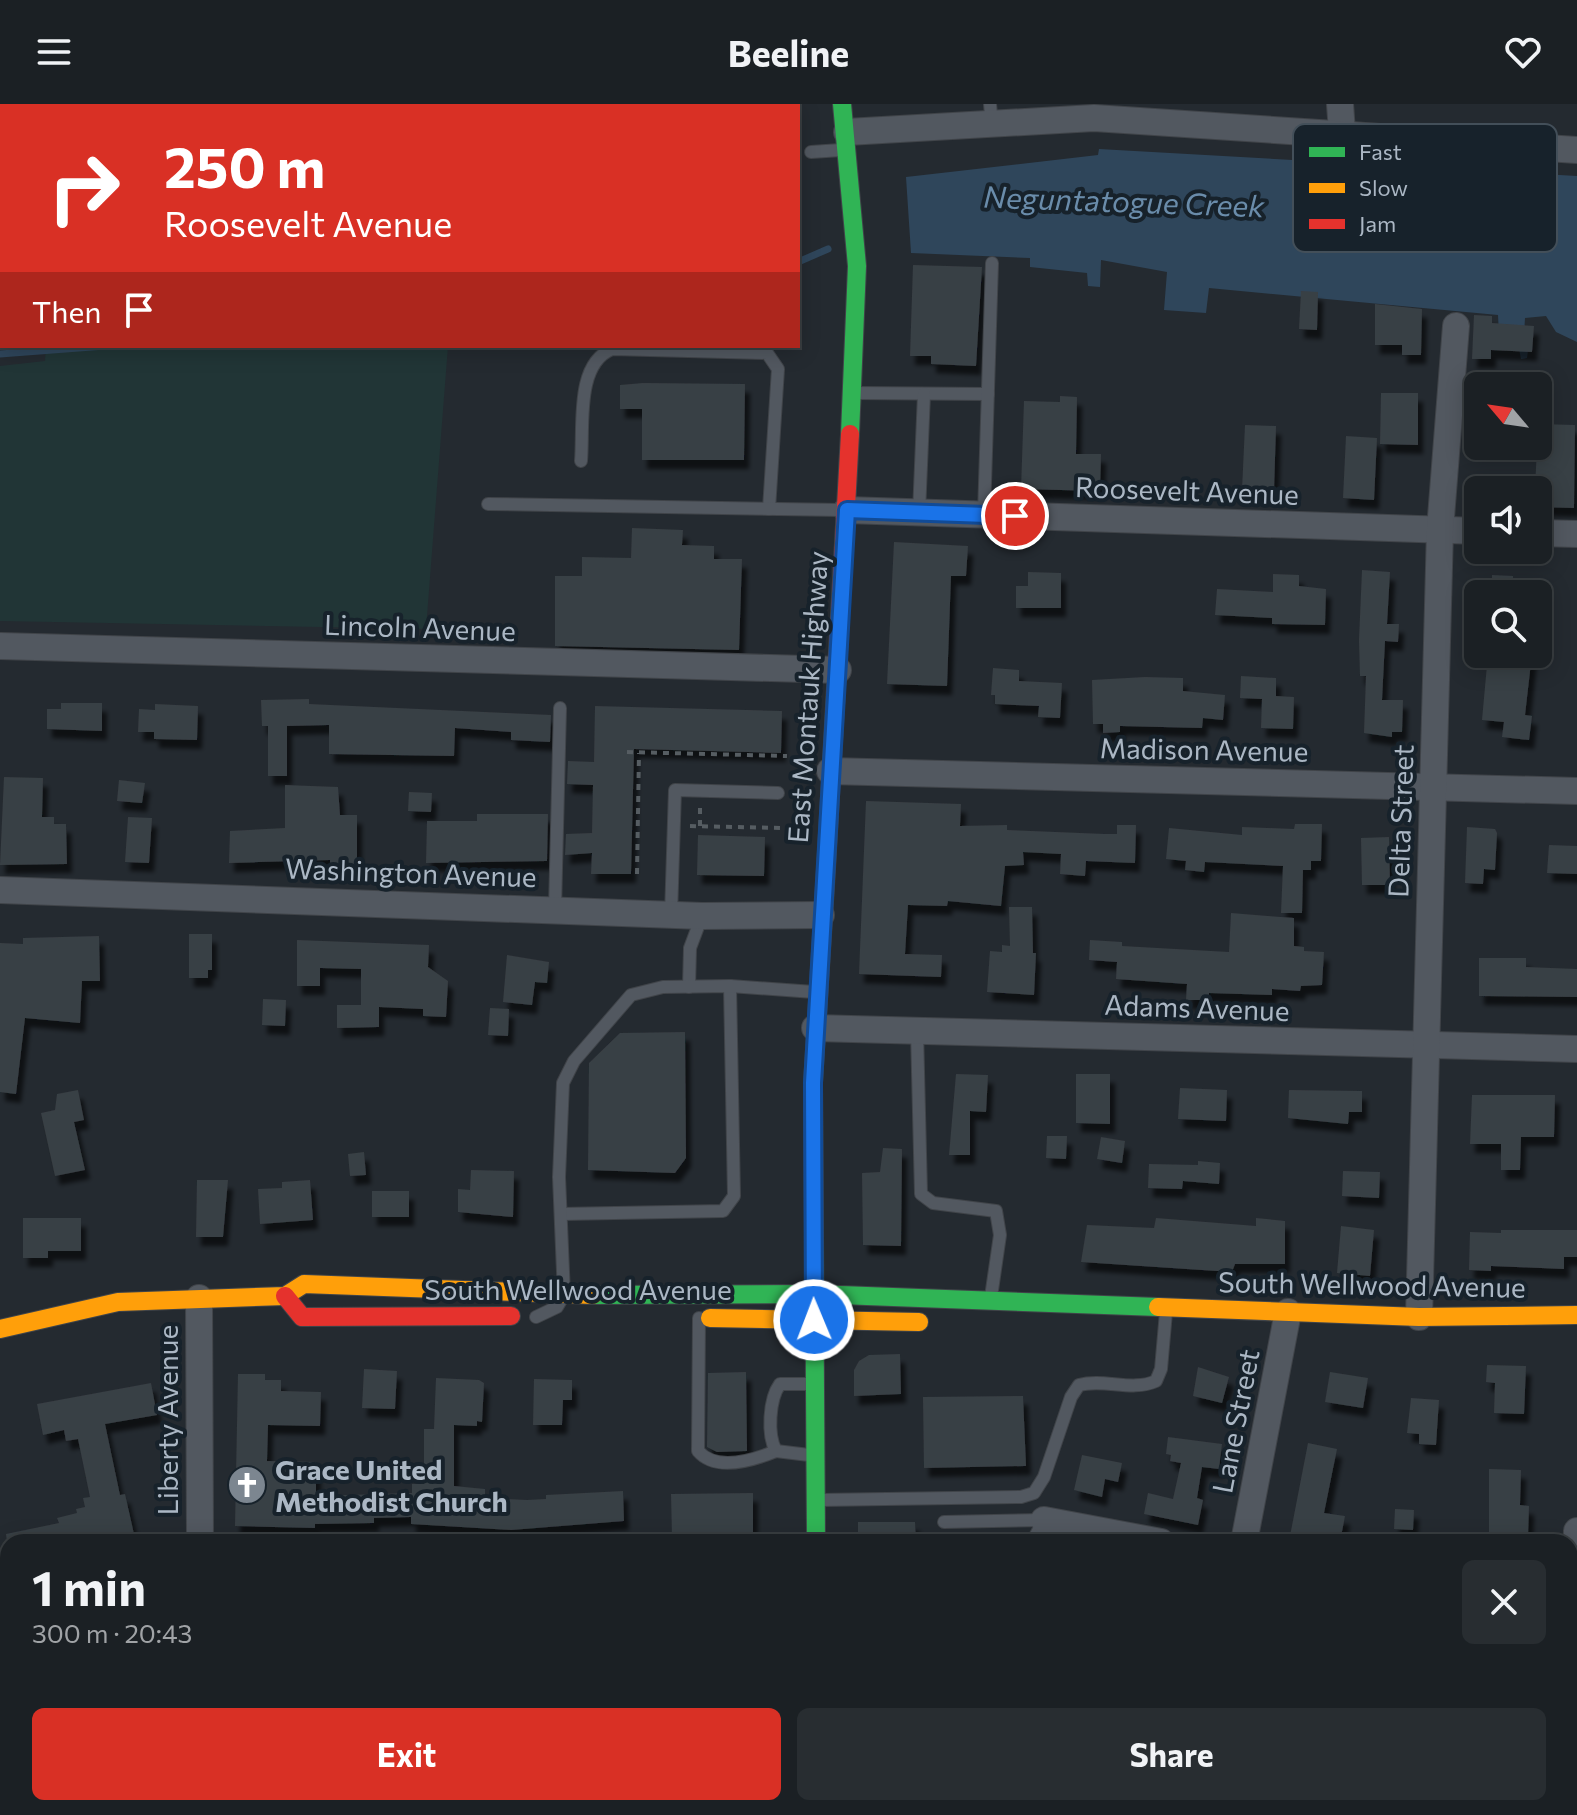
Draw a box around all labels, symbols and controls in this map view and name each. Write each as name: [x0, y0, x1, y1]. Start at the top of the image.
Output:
icon: menu: [32, 30, 76, 74]
text: Beeline: [728, 30, 849, 74]
icon: heart: [1501, 30, 1545, 74]
legend: [1293, 124, 1557, 252]
text: 250 m: [164, 131, 325, 200]
icon: right: [32, 136, 136, 240]
text: Fast: [1359, 138, 1402, 165]
text: Slow: [1359, 174, 1408, 201]
water label: Neguntatogue Creek: [983, 177, 1266, 223]
text: Roosevelt Avenue: [164, 200, 452, 244]
text: Jam: [1359, 210, 1396, 237]
icon: arrive: [117, 288, 161, 332]
text: Then: [32, 292, 101, 329]
north arrow: [1464, 372, 1552, 460]
map controls: [1464, 372, 1552, 668]
street label: Roosevelt Avenue: [1074, 469, 1300, 511]
button: sound: [1464, 476, 1552, 564]
pin: [981, 482, 1049, 550]
icon: arrive: [993, 494, 1037, 538]
street label: East Montauk Highway: [780, 550, 834, 844]
button: search: [1464, 580, 1552, 668]
street label: Lincoln Avenue: [324, 607, 516, 647]
street label: Madison Avenue: [1099, 730, 1309, 768]
street label: Delta Street: [1380, 744, 1420, 898]
street label: Washington Avenue: [285, 851, 537, 893]
street label: Adams Avenue: [1104, 987, 1290, 1027]
street label: South Wellwood Avenue: [1218, 1264, 1526, 1304]
street label: South Wellwood Avenue: [424, 1272, 732, 1306]
position arrow: [772, 1278, 856, 1362]
street label: Liberty Avenue: [150, 1325, 184, 1515]
street label: Lane Street: [1204, 1346, 1266, 1496]
place label: Grace United Methodist Church: [275, 1452, 508, 1518]
church icon: Grace United Methodist Church: [226, 1464, 268, 1506]
text: 1 min: [32, 1557, 146, 1616]
button: close: [1462, 1560, 1546, 1644]
text: 300 m · 20:43: [32, 1617, 192, 1648]
button: Exit: [32, 1708, 781, 1800]
button: Share: [797, 1708, 1546, 1800]

